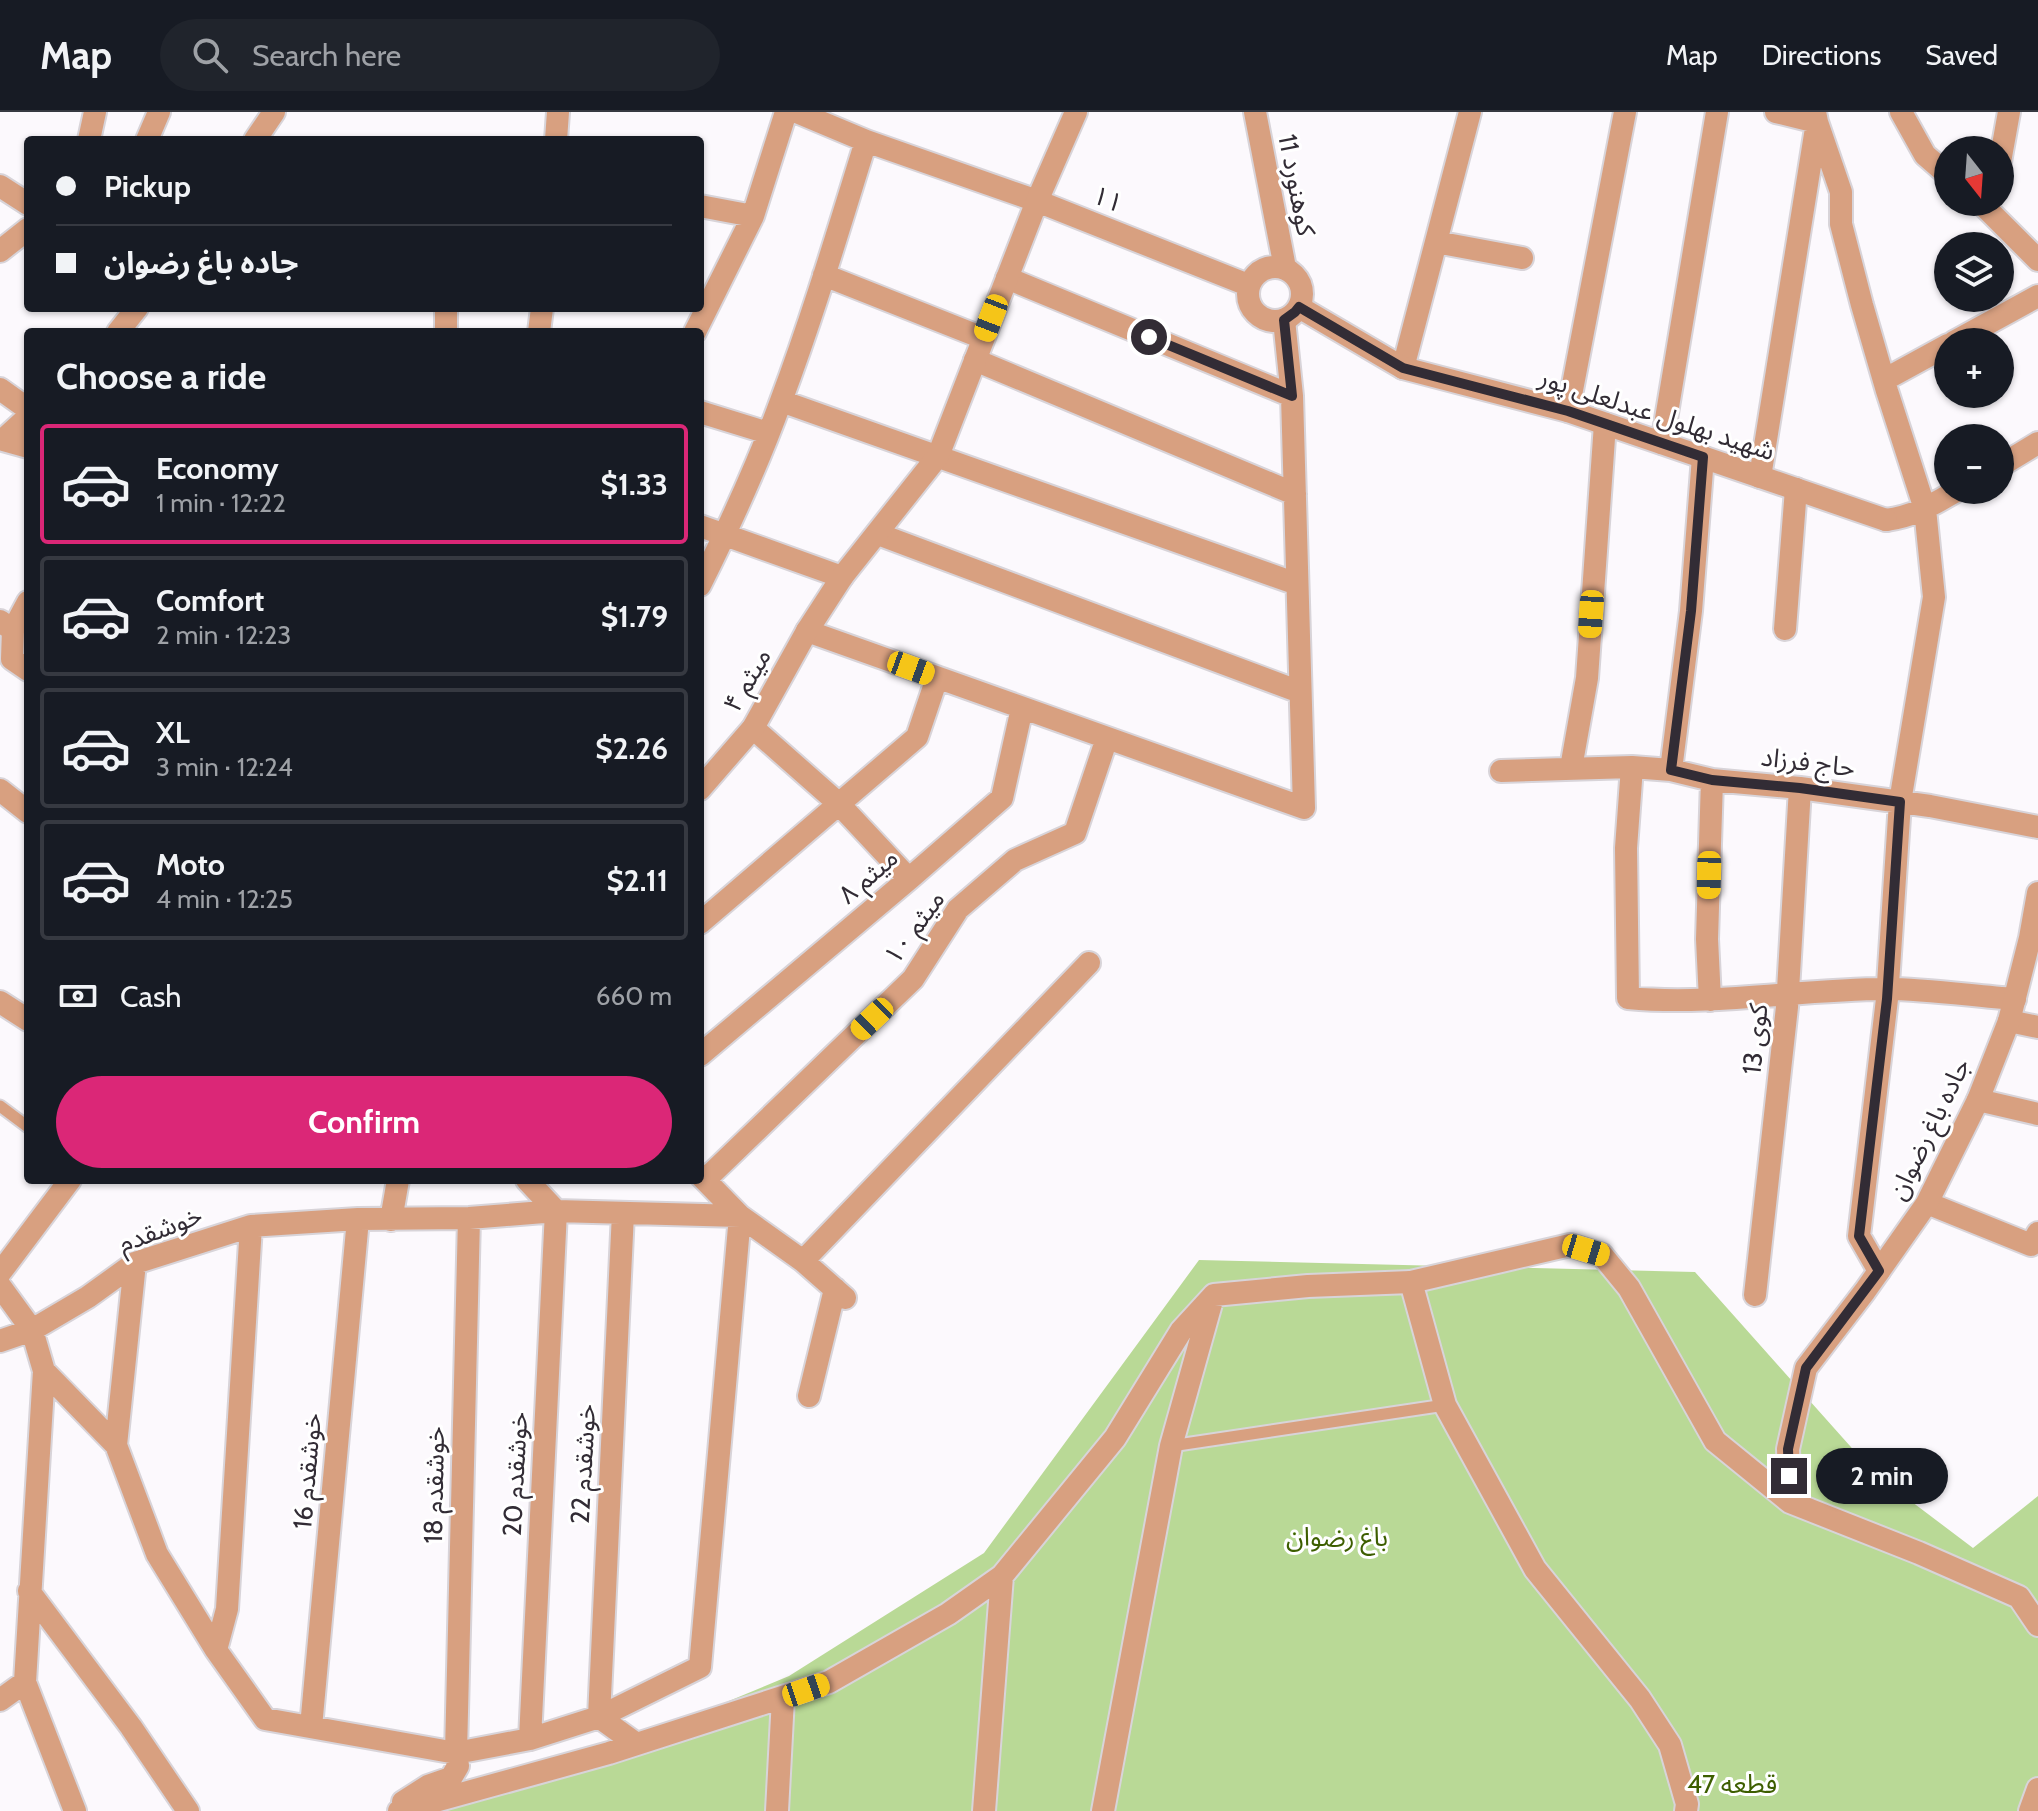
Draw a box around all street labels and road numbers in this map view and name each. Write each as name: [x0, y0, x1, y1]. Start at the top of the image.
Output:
street label: کوهنورد 11: [1271, 131, 1323, 239]
street label: ۱۱: [1088, 179, 1128, 219]
street label: شهید بهلول عبدلعلی پور: [1534, 361, 1779, 468]
street label: ۴ میثم: [716, 642, 781, 720]
street label: حاج فرزاد: [1759, 740, 1857, 787]
street label: ۸ میثم: [832, 841, 907, 914]
street label: ۱۰ میثم: [877, 884, 955, 972]
street label: کوی 13: [1735, 1002, 1775, 1076]
street label: جاده باغ رضوان: [1881, 1053, 1980, 1206]
street label: خوشقدم: [114, 1198, 208, 1263]
street label: خوشقدم 22: [564, 1403, 606, 1525]
street label: خوشقدم 20: [496, 1411, 538, 1537]
street label: خوشقدم 16: [286, 1412, 332, 1531]
street label: خوشقدم 18: [417, 1426, 455, 1544]

